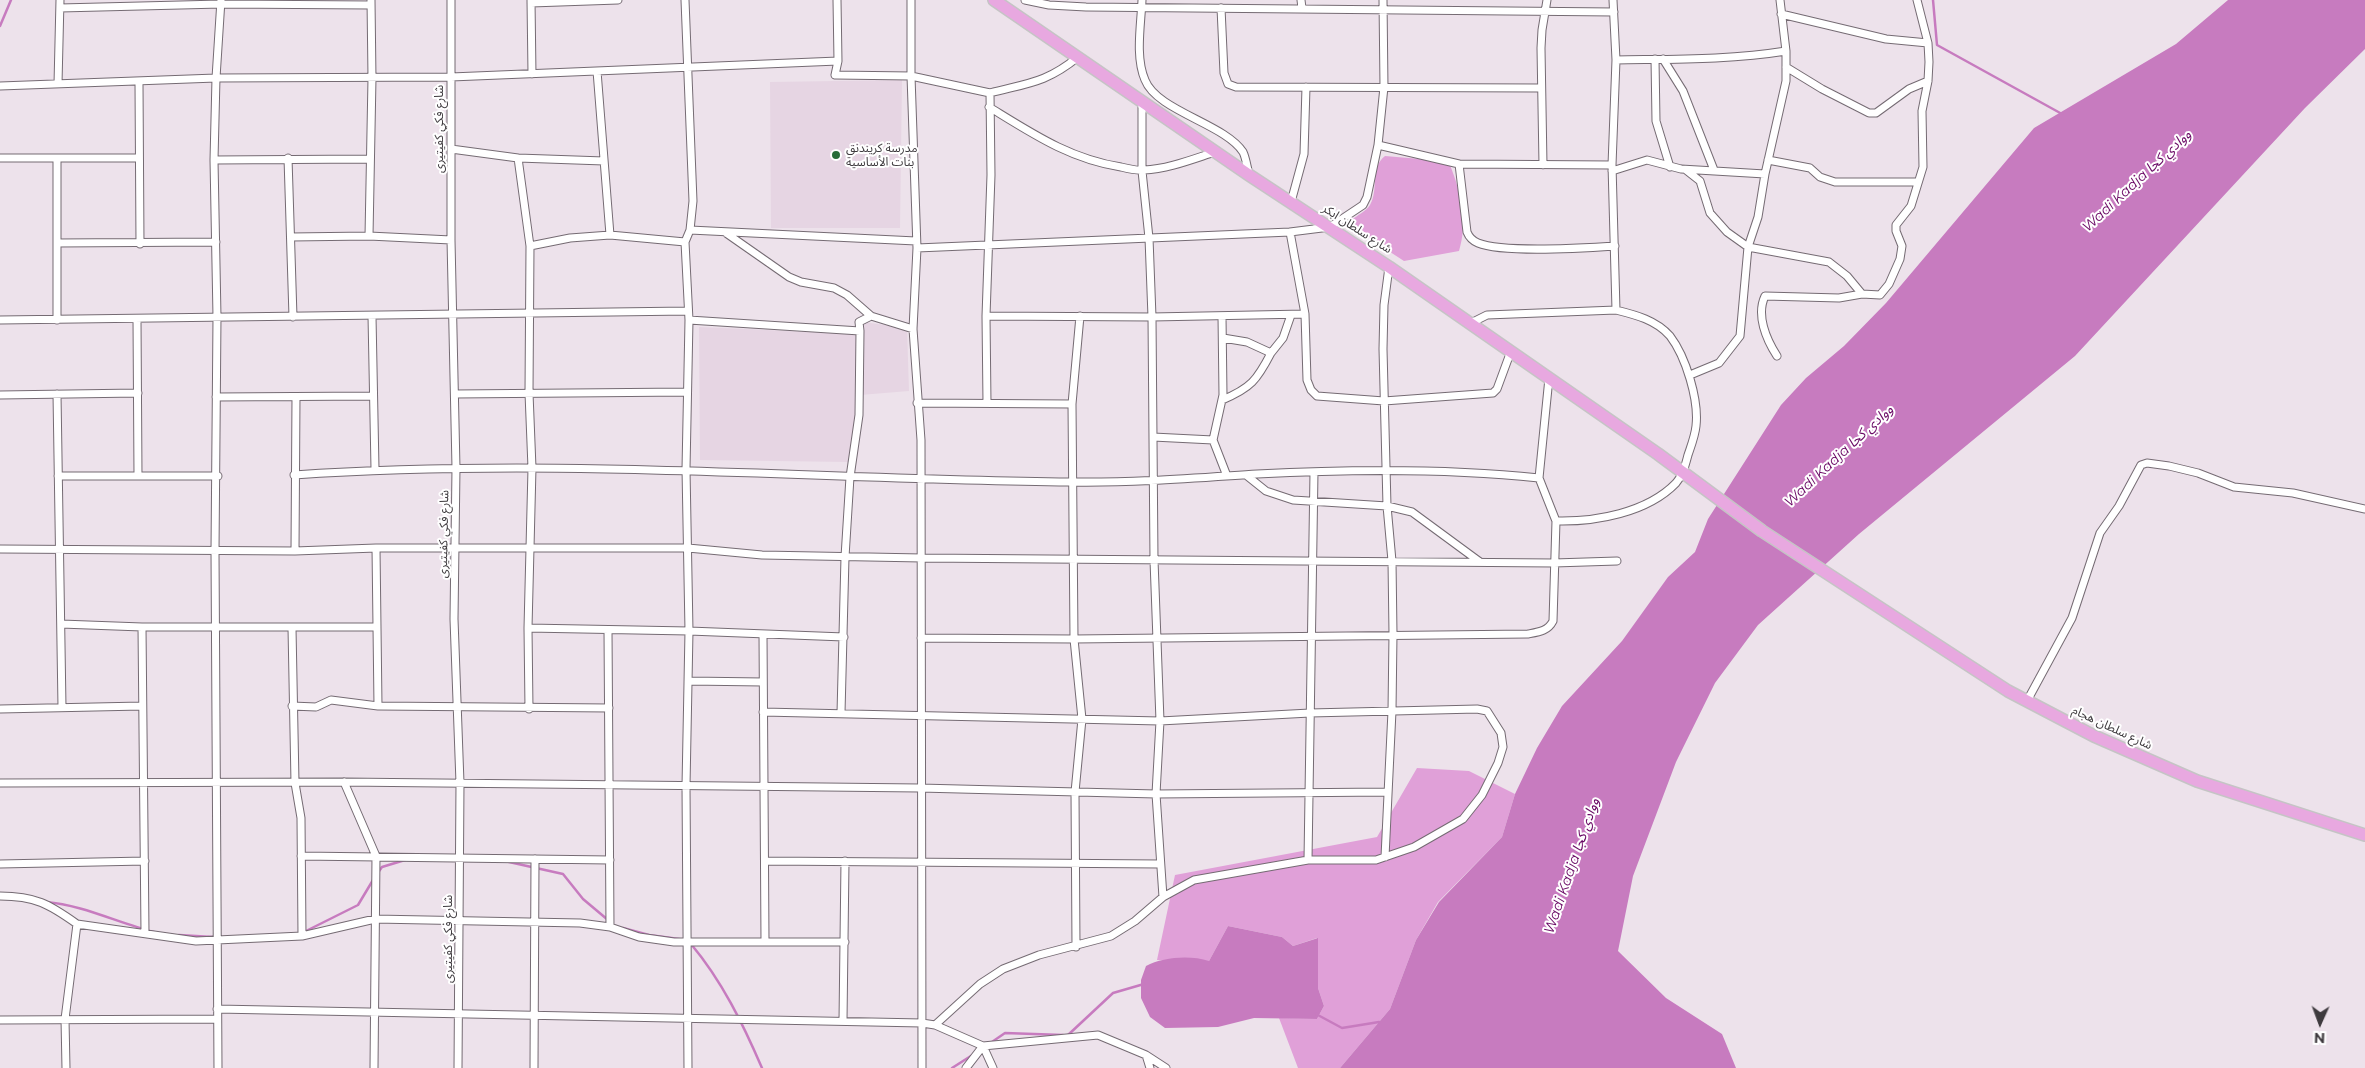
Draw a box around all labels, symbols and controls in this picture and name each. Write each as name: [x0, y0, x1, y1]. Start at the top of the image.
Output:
street label: شارع فكي كفيتيرى: [432, 85, 446, 173]
water label: Wadi Kadja ووادي كجا: [2079, 126, 2195, 236]
place label: مدرسة كريندنق بنات الأساسية: [846, 141, 917, 169]
marker: مدرسة كريندنق بنات الأساسية: [830, 149, 842, 161]
street label: شارع سلطان ابكر: [1320, 201, 1394, 257]
water label: Wadi Kadja ووادي كجا: [1781, 401, 1897, 511]
street label: شارع فكي كفيتيرى: [436, 490, 452, 578]
street label: شارع سلطان هجام: [2070, 703, 2154, 753]
water label: Wadi Kadja ووادي كجا: [1541, 796, 1603, 936]
street label: شارع فكي كفيتيرى: [441, 895, 455, 983]
north arrow: [2295, 998, 2345, 1048]
text: N: [2314, 1029, 2325, 1047]

